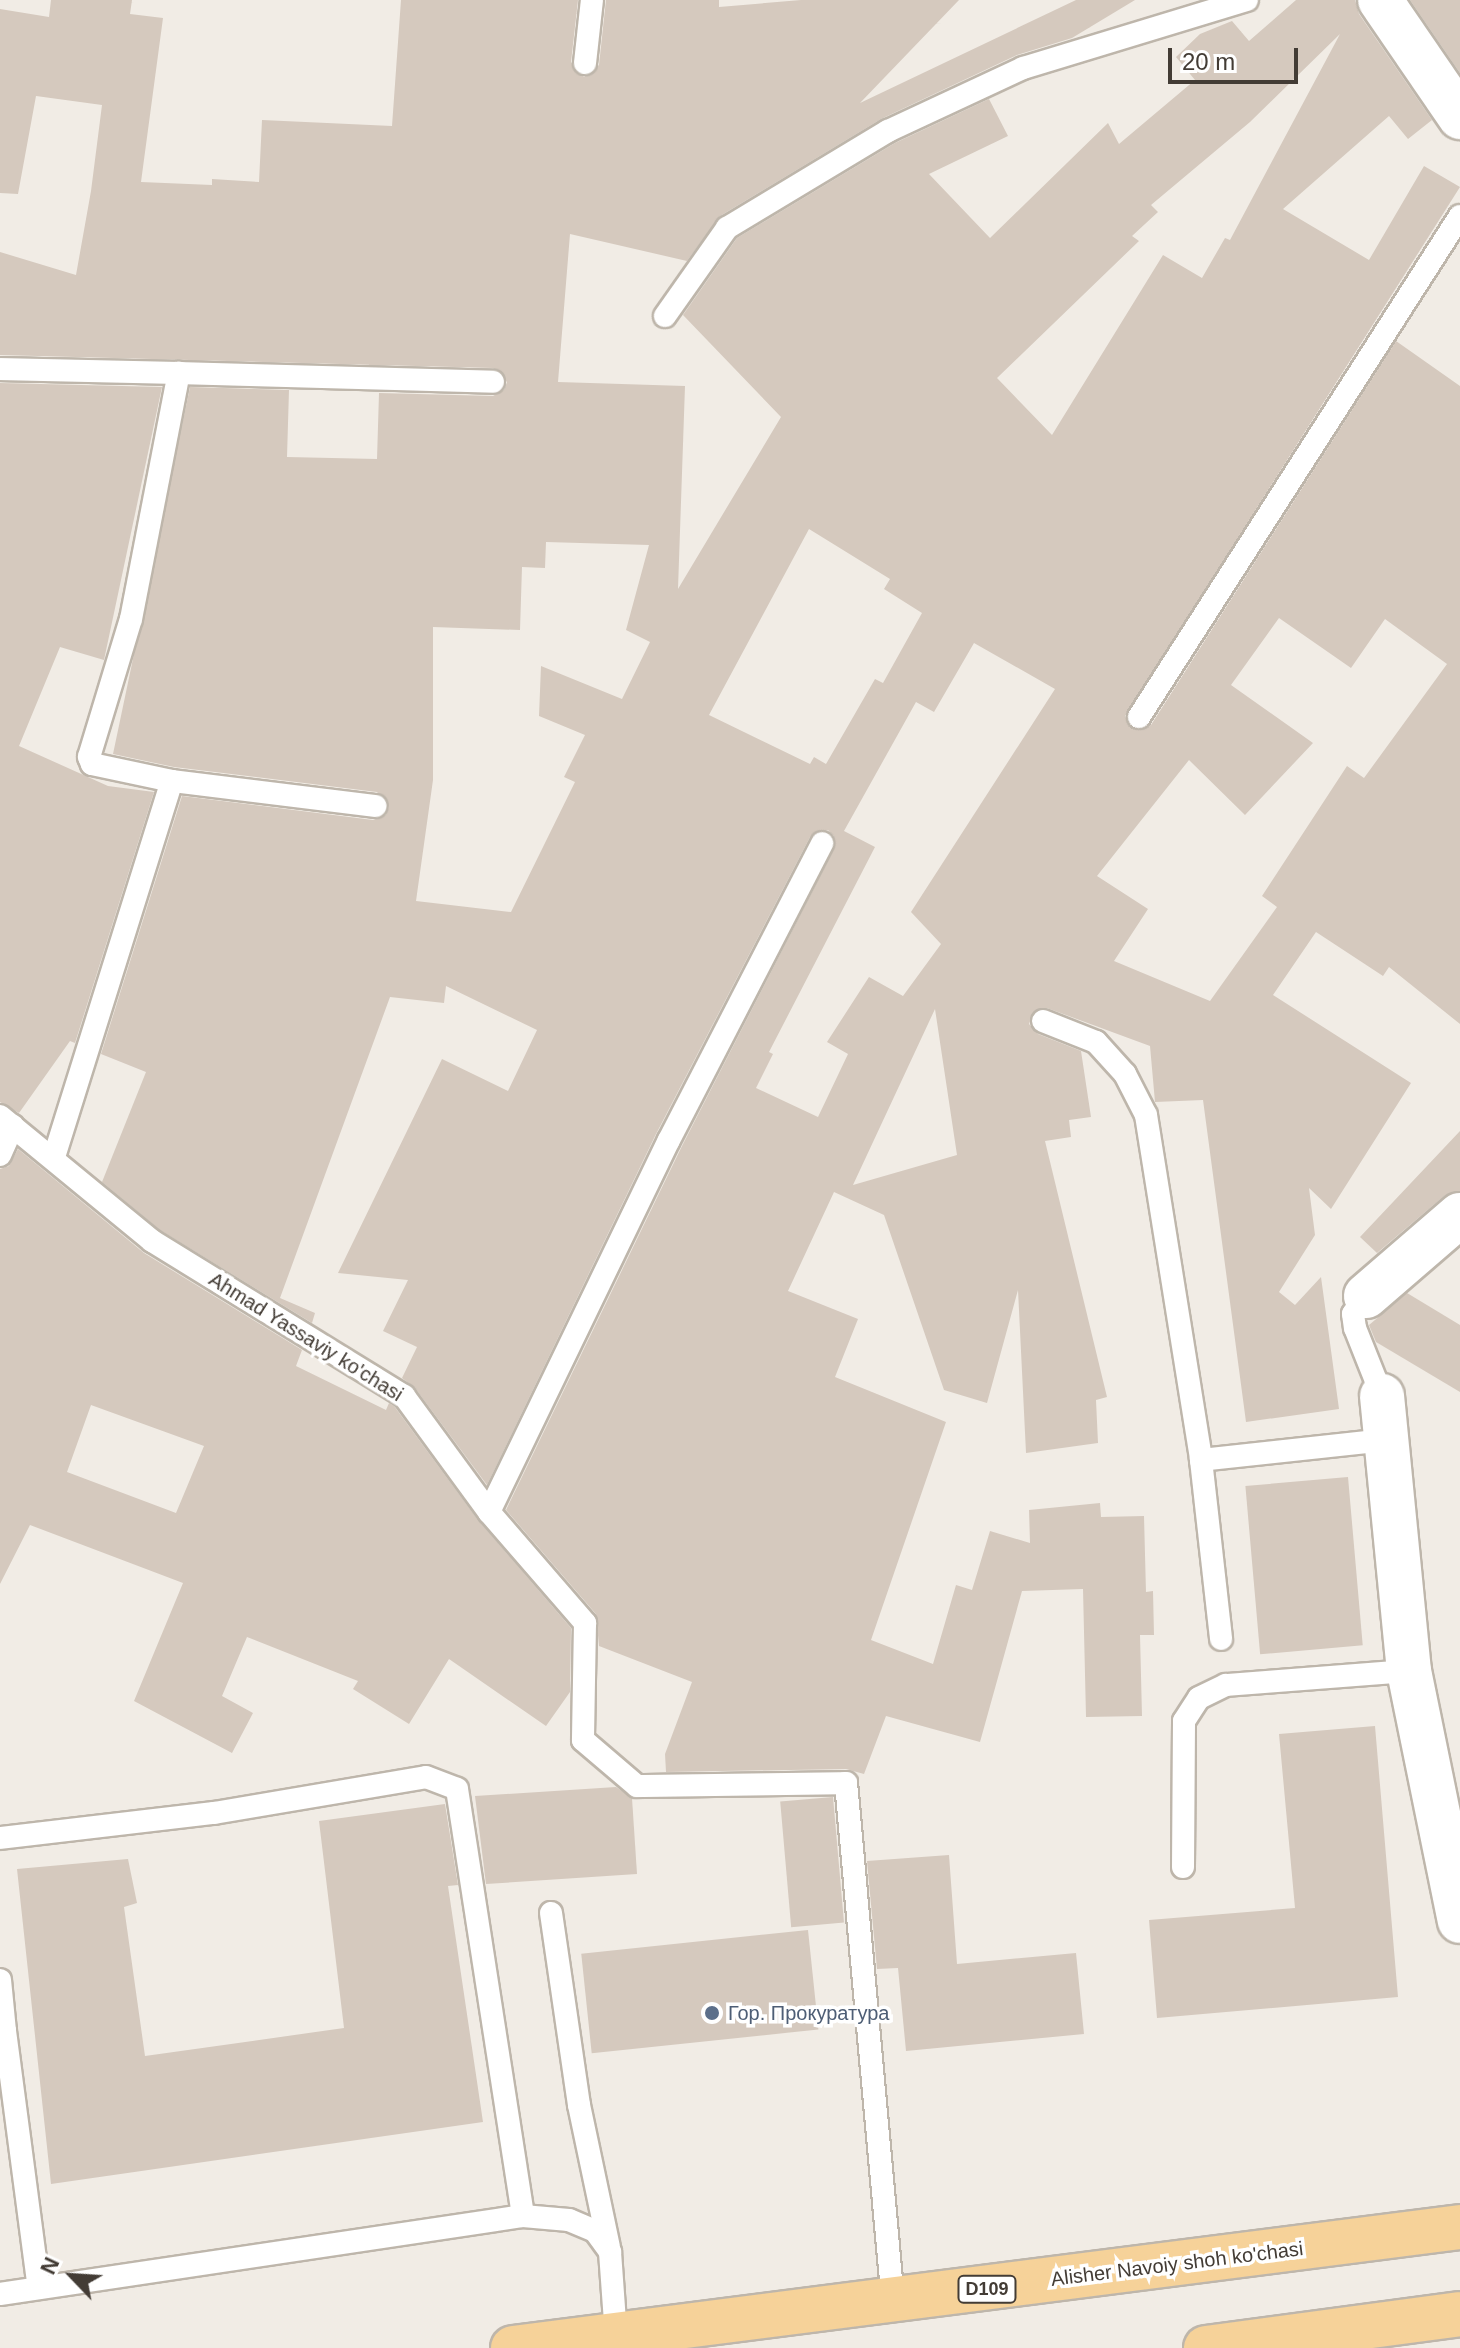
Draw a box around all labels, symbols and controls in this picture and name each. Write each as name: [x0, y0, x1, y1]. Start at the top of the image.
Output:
scale bar: [1172, 32, 1302, 82]
text: 20 m: [1182, 48, 1235, 75]
street label: Ahmad Yassaviy ko'chasi: [204, 1267, 408, 1407]
place label: Гор. Прокуратура: [728, 2001, 889, 2025]
marker: Гор. Прокуратура: [703, 2004, 721, 2022]
north arrow: [32, 2236, 112, 2316]
street label: Alisher Navoiy shoh ko'chasi: [1050, 2237, 1304, 2291]
text: N: [35, 2253, 64, 2278]
road number: D109: [957, 2275, 1017, 2303]

